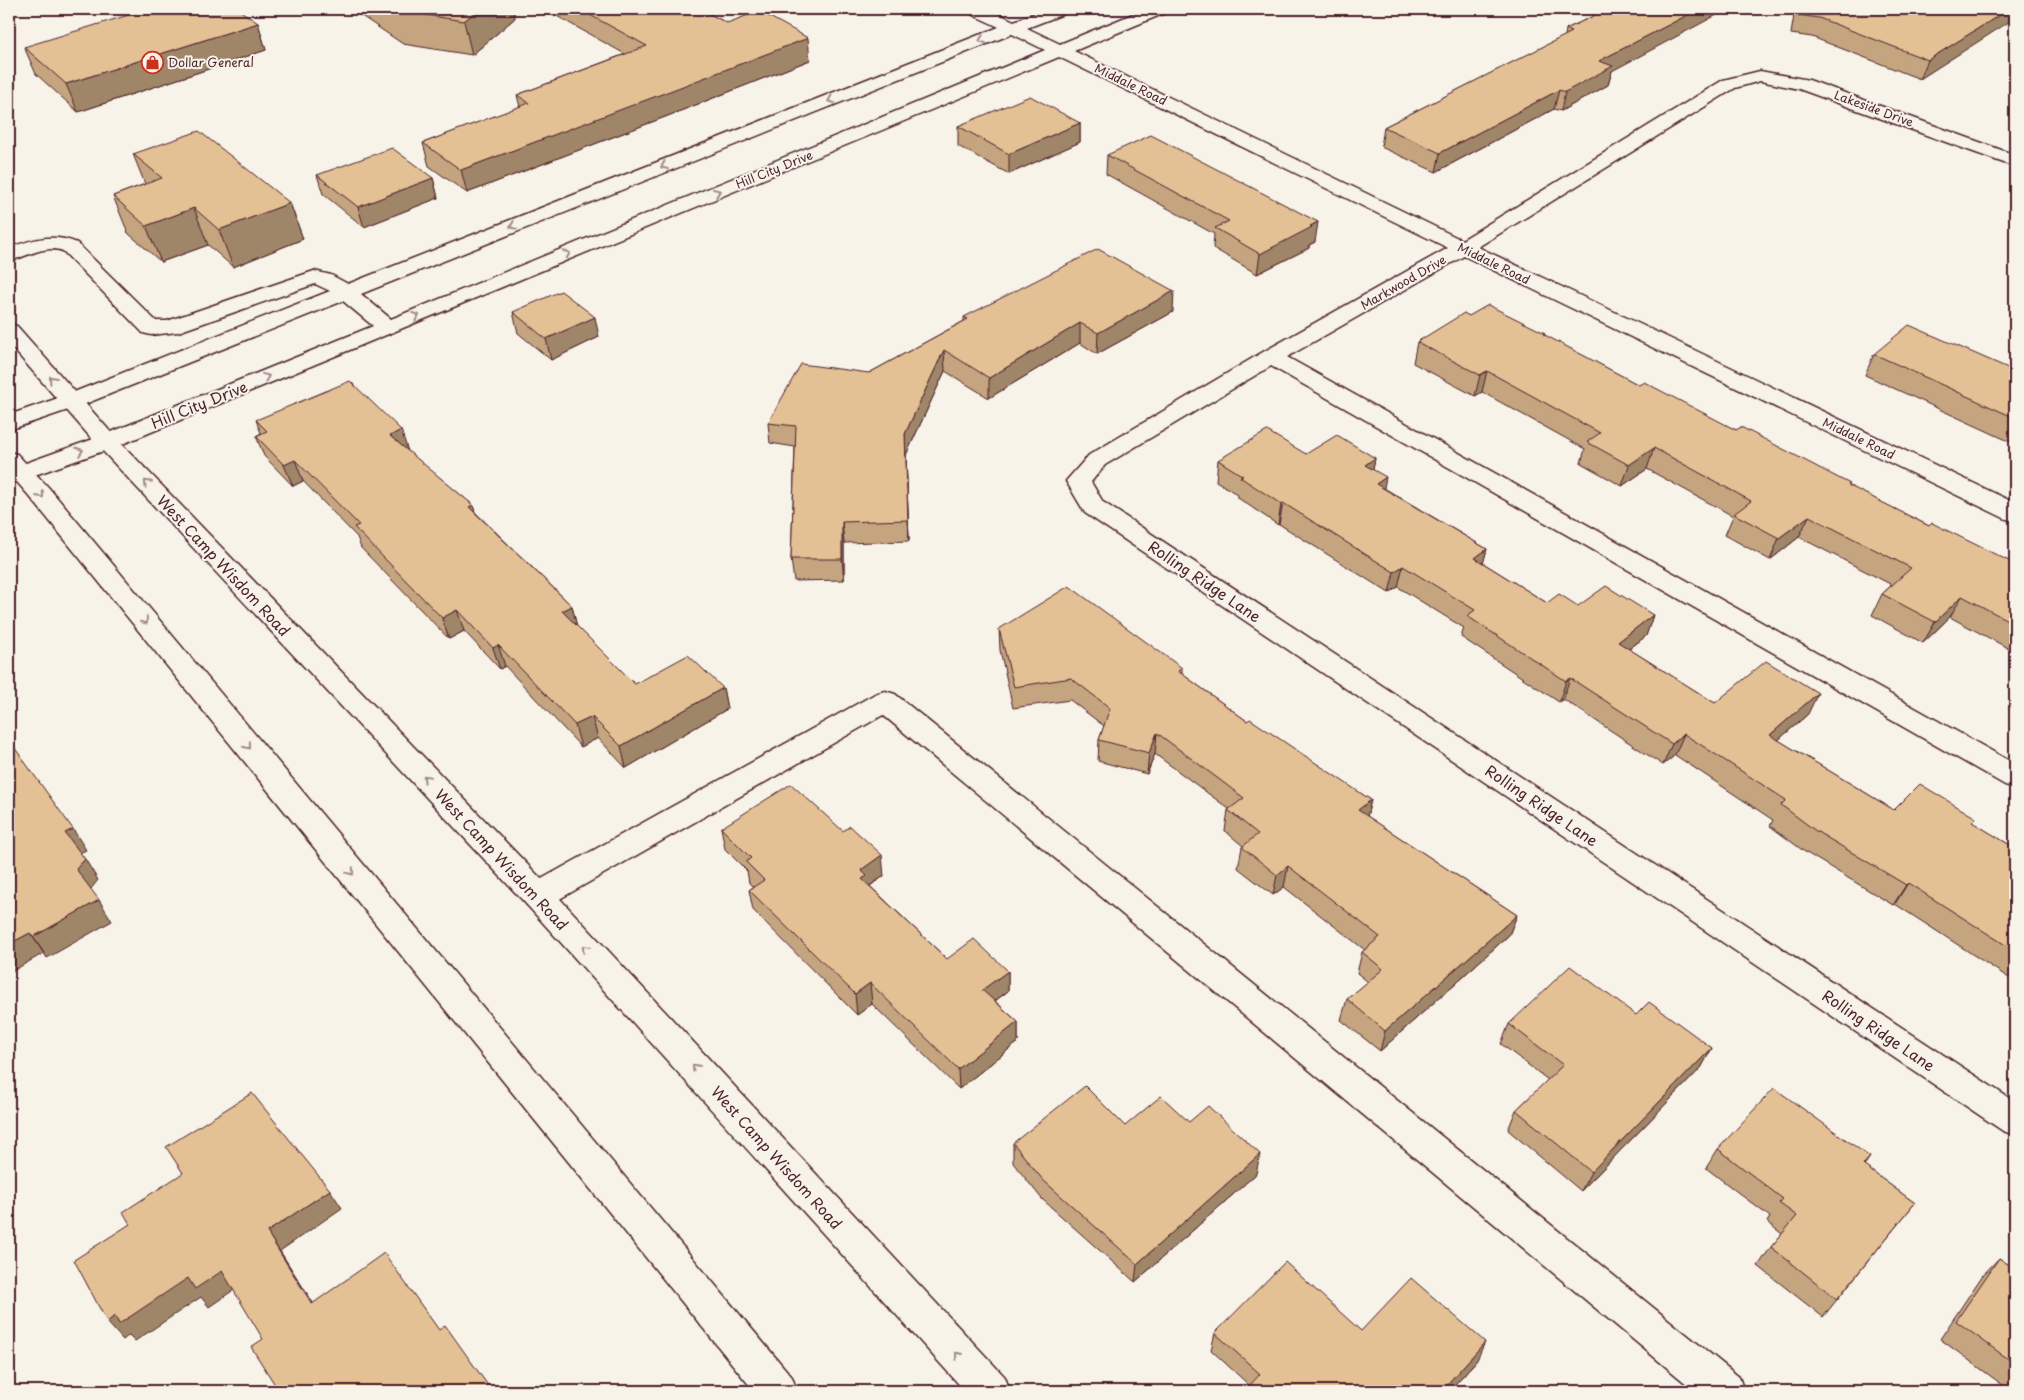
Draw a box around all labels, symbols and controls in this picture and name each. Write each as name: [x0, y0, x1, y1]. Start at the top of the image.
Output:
one-way arrow: [979, 34, 987, 44]
shop icon: Dollar General: [140, 50, 164, 74]
place label: Dollar General: [168, 53, 254, 71]
street label: Middale Road: [1092, 59, 1170, 109]
street label: Lakeside Drive: [1832, 85, 1917, 131]
one-way arrow: [827, 93, 836, 104]
street label: Hill City Drive: [733, 145, 816, 193]
one-way arrow: [660, 160, 669, 170]
one-way arrow: [712, 188, 721, 199]
one-way arrow: [509, 219, 518, 230]
street label: Middale Road: [1455, 238, 1533, 288]
one-way arrow: [562, 250, 571, 261]
street label: Markwood Drive: [1357, 250, 1449, 314]
one-way arrow: [412, 312, 420, 322]
one-way arrow: [261, 373, 270, 383]
street label: Hill City Drive: [147, 374, 251, 434]
one-way arrow: [49, 375, 58, 384]
street label: Middale Road: [1820, 413, 1898, 463]
one-way arrow: [76, 447, 84, 457]
one-way arrow: [144, 480, 153, 489]
street label: West Camp Wisdom Road: [152, 489, 296, 641]
one-way arrow: [35, 490, 44, 499]
street label: Rolling Ridge Lane: [1144, 535, 1266, 627]
one-way arrow: [139, 615, 147, 624]
one-way arrow: [242, 741, 251, 750]
street label: Rolling Ridge Lane: [1481, 759, 1603, 851]
one-way arrow: [423, 775, 432, 784]
street label: West Camp Wisdom Road: [430, 783, 574, 935]
one-way arrow: [345, 866, 353, 875]
one-way arrow: [582, 944, 591, 953]
street label: Rolling Ridge Lane: [1818, 984, 1940, 1076]
one-way arrow: [692, 1064, 701, 1073]
street label: West Camp Wisdom Road: [706, 1080, 848, 1234]
one-way arrow: [955, 1352, 964, 1361]

